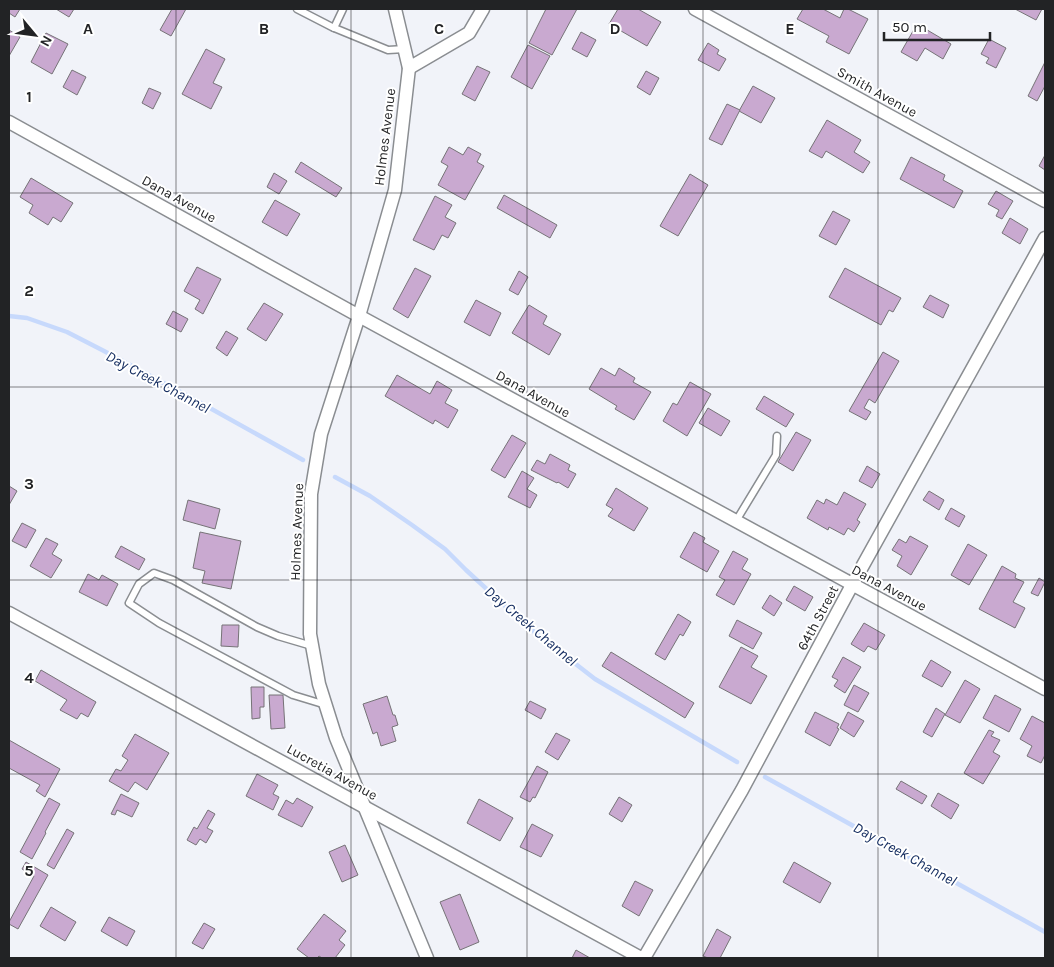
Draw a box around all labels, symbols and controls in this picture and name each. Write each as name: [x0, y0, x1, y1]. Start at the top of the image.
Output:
north arrow: [10, 10, 60, 60]
scale bar: [884, 10, 990, 42]
text: 50 m: [892, 18, 927, 36]
text: A: [83, 19, 93, 38]
text: B: [259, 19, 269, 38]
text: C: [434, 19, 444, 38]
text: D: [610, 19, 621, 38]
text: E: [785, 19, 795, 38]
text: N: [36, 33, 56, 50]
street label: Smith Avenue: [834, 63, 920, 121]
text: 1: [26, 87, 32, 106]
street label: Holmes Avenue: [371, 87, 399, 187]
street label: Dana Avenue: [139, 172, 219, 226]
text: 2: [24, 281, 34, 300]
water label: Day Creek Channel: [103, 347, 213, 417]
street label: Dana Avenue: [493, 367, 573, 421]
text: 3: [24, 474, 34, 493]
street label: Holmes Avenue: [287, 483, 307, 581]
street label: Dana Avenue: [849, 561, 929, 615]
water label: Day Creek Channel: [481, 582, 581, 670]
street label: 64th Street: [794, 583, 842, 653]
text: 4: [24, 668, 34, 687]
street label: Lucretia Avenue: [284, 740, 380, 804]
water label: Day Creek Channel: [850, 818, 960, 890]
text: 5: [24, 861, 34, 880]

